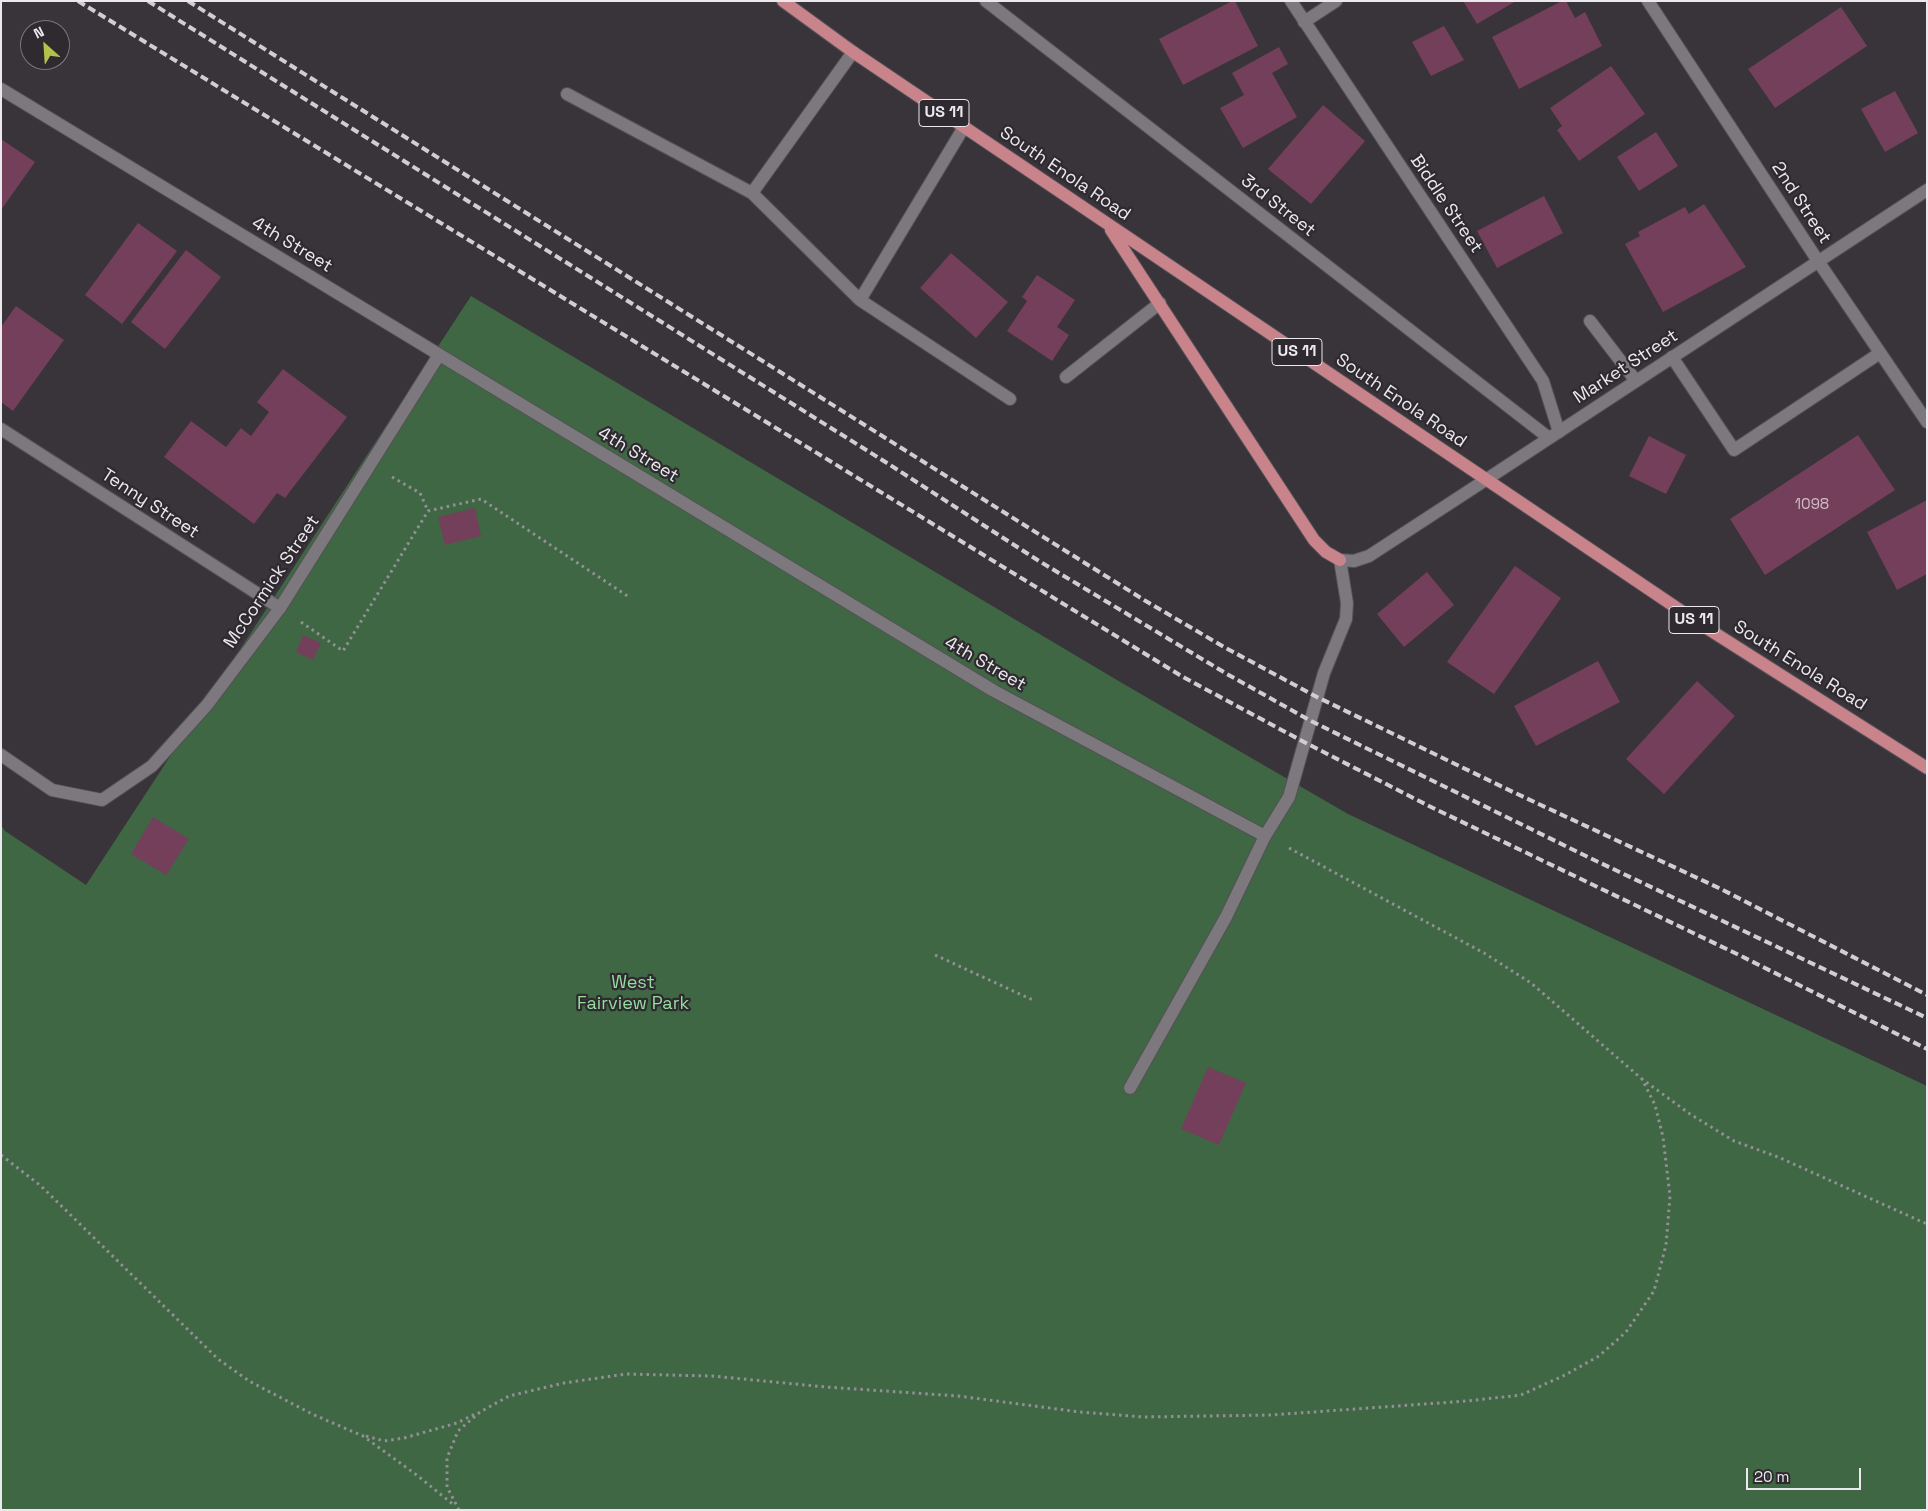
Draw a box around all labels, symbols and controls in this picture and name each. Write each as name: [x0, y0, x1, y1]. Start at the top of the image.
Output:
north arrow: [20, 20, 70, 70]
text: N: [31, 22, 47, 43]
road number: US 11: [919, 100, 969, 126]
street label: South Enola Road: [996, 122, 1134, 226]
street label: Biddle Street: [1405, 151, 1487, 257]
street label: 2nd Street: [1767, 158, 1835, 248]
street label: 3rd Street: [1236, 170, 1320, 242]
street label: 4th Street: [248, 213, 336, 277]
street label: Market Street: [1570, 325, 1682, 409]
road number: US 11: [1272, 338, 1322, 366]
street label: South Enola Road: [1332, 349, 1470, 453]
street label: 4th Street: [594, 423, 682, 487]
street label: Tenny Street: [97, 464, 203, 544]
house number: 1098: [1795, 496, 1829, 514]
street label: McCormick Street: [219, 511, 325, 653]
road number: US 11: [1669, 606, 1719, 634]
street label: South Enola Road: [1729, 616, 1871, 716]
street label: 4th Street: [941, 632, 1029, 696]
park label: West Fairview Park: [577, 972, 689, 1014]
scale bar: [1748, 1458, 1863, 1490]
text: 20 m: [1754, 1467, 1789, 1486]

